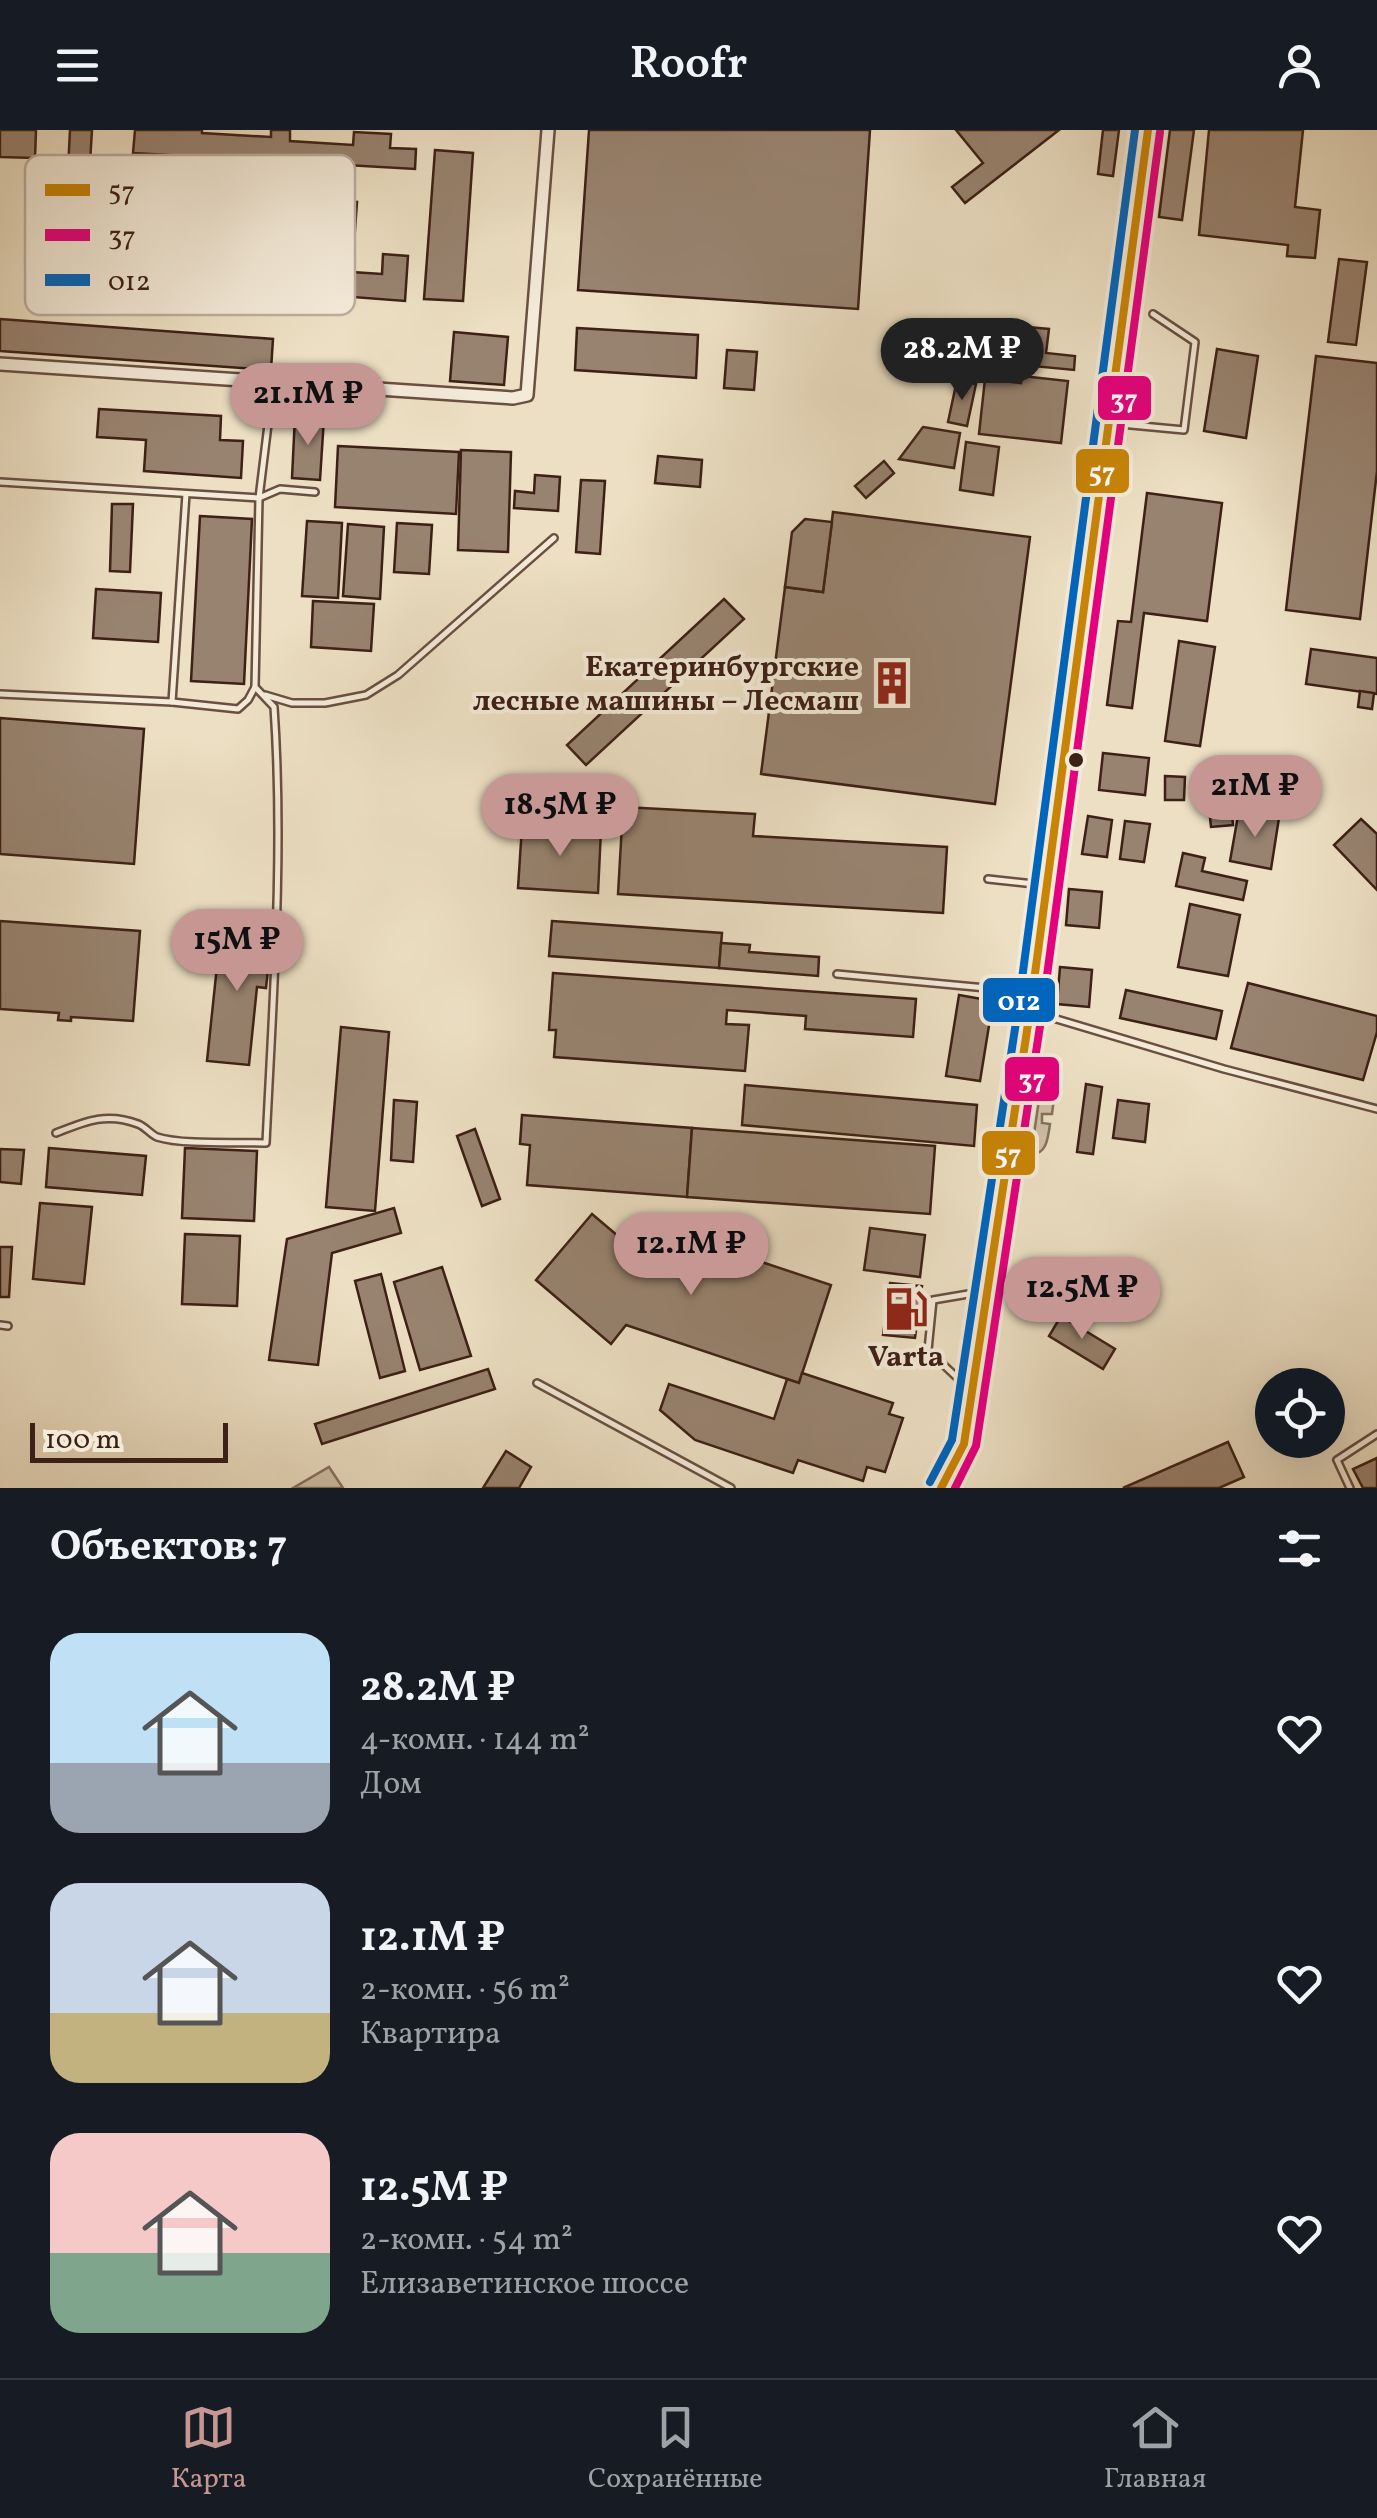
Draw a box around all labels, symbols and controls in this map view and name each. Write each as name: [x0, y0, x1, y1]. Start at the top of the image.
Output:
text: Roofr: [630, 34, 747, 97]
icon: menu: [50, 38, 105, 93]
icon: person: [1272, 38, 1327, 93]
legend: [25, 155, 355, 315]
text: 57: [108, 173, 135, 212]
text: 37: [108, 218, 136, 257]
text: 012: [108, 263, 151, 302]
pin: 28.2M ₽: [870, 318, 1054, 403]
text: 28.2M ₽: [903, 328, 1021, 372]
pin: 21.1M ₽: [216, 363, 400, 448]
text: 21.1M ₽: [253, 373, 363, 417]
line badge: 37: [1096, 374, 1153, 422]
text: 37: [1110, 381, 1138, 420]
line badge: 57: [1074, 447, 1131, 495]
text: 57: [1089, 454, 1115, 493]
place label: Екатеринбургские лесные машины – Лесмаш: [473, 647, 859, 723]
building icon: Екатеринбургские лесные машины – Лесмаш: [868, 659, 916, 707]
unlabelled marker: [1066, 750, 1086, 770]
pin: 21M ₽: [1185, 755, 1325, 840]
text: 21M ₽: [1211, 765, 1299, 809]
pin: 18.5M ₽: [468, 774, 652, 859]
text: 18.5M ₽: [503, 784, 617, 828]
pin: 15M ₽: [167, 909, 307, 994]
text: 15M ₽: [193, 919, 281, 963]
line badge: 012: [981, 976, 1057, 1024]
text: 012: [997, 983, 1041, 1022]
line badge: 37: [1003, 1055, 1061, 1103]
text: 37: [1018, 1061, 1046, 1100]
line badge: 57: [980, 1129, 1037, 1177]
text: 57: [995, 1136, 1021, 1175]
pin: 12.1M ₽: [599, 1213, 783, 1298]
text: 12.1M ₽: [636, 1223, 746, 1267]
pin: 12.5M ₽: [990, 1257, 1174, 1342]
text: 12.5M ₽: [1026, 1267, 1138, 1311]
fuel station icon: Varta: [882, 1285, 930, 1333]
place label: Varta: [868, 1337, 944, 1379]
map controls: [1255, 1368, 1345, 1458]
button: locate: [1255, 1368, 1345, 1458]
scale bar: [30, 1418, 228, 1462]
text: 100 m: [45, 1421, 120, 1460]
text: Объектов: 7: [50, 1519, 287, 1578]
icon: filters: [1272, 1521, 1327, 1576]
text: 28.2M ₽: [360, 1660, 516, 1719]
icon: home: [130, 1673, 250, 1793]
icon: heart: [1272, 1706, 1327, 1761]
text: 4-комн. · 144 m²: [360, 1719, 590, 1763]
text: Дом: [360, 1763, 422, 1807]
text: 12.1M ₽: [360, 1910, 505, 1969]
icon: home: [130, 1923, 250, 2043]
icon: heart: [1272, 1956, 1327, 2011]
text: 2-комн. · 56 m²: [360, 1969, 570, 2013]
text: Квартира: [360, 2013, 501, 2057]
text: 12.5M ₽: [360, 2160, 508, 2219]
icon: home: [130, 2173, 250, 2293]
icon: heart: [1272, 2206, 1327, 2261]
text: 2-комн. · 54 m²: [360, 2219, 573, 2263]
text: Елизаветинское шоссе: [360, 2263, 689, 2307]
tab: Карта: [171, 2400, 247, 2499]
tab: Сохранённые: [588, 2400, 763, 2499]
tab: Главная: [1104, 2400, 1206, 2499]

